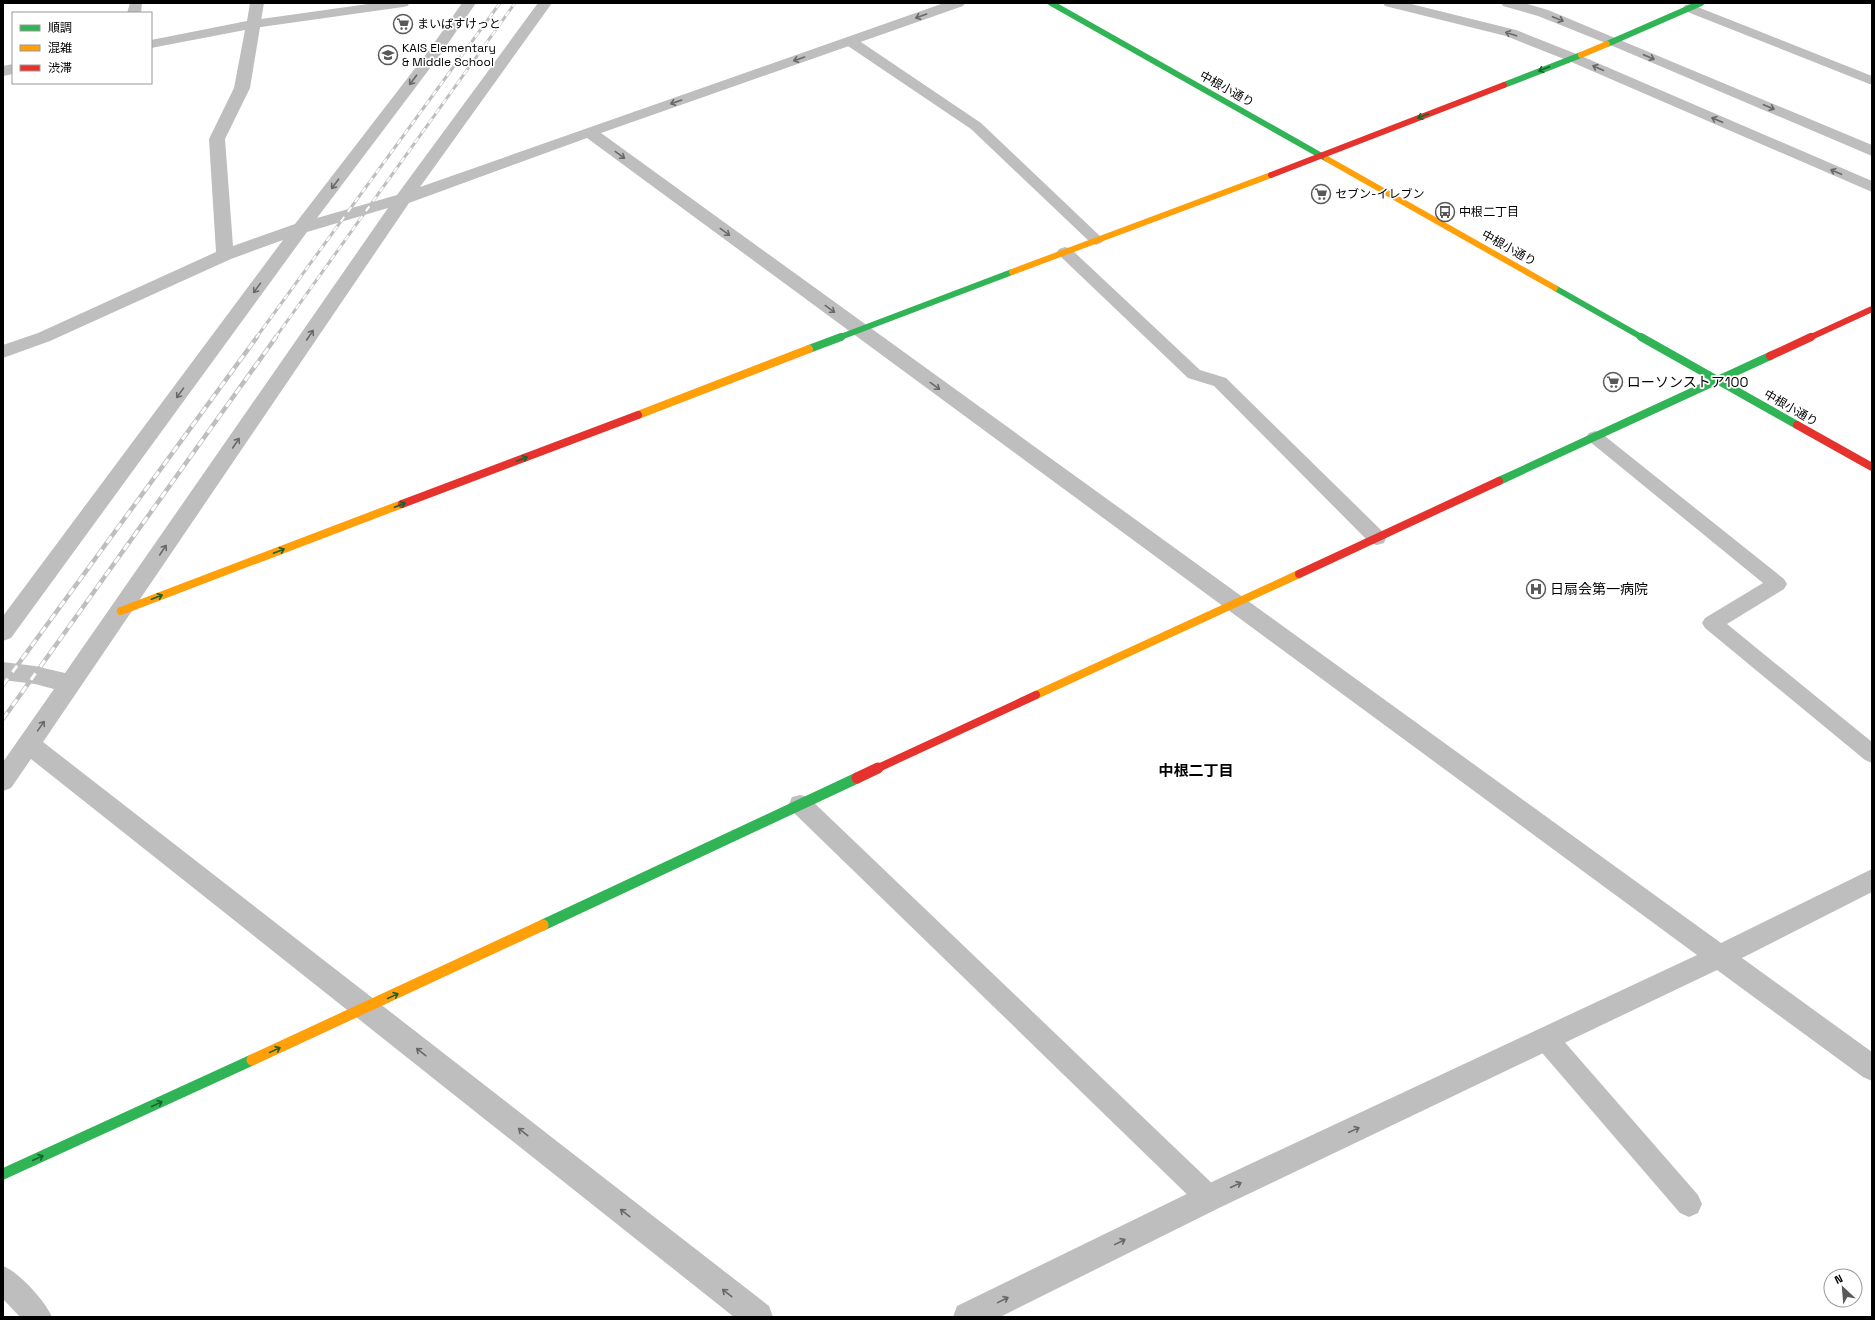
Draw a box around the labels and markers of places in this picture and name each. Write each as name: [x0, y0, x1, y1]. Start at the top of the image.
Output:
supermarket icon: まいばすけっと: [392, 13, 414, 35]
place label: まいばすけっと: [417, 16, 501, 32]
place label: KAIS Elementary & Middle School: [402, 40, 496, 70]
school or university icon: KAIS Elementary & Middle School: [377, 44, 399, 66]
supermarket icon: セブン-イレブン: [1310, 183, 1332, 205]
place label: セブン-イレブン: [1335, 186, 1424, 202]
bus stop icon: 中根二丁目: [1434, 201, 1456, 223]
place label: 中根二丁目: [1459, 204, 1519, 220]
supermarket icon: ローソンストア100: [1602, 371, 1624, 393]
place label: ローソンストア100: [1627, 373, 1749, 391]
hospital icon: 日扇会第一病院: [1525, 578, 1547, 600]
place label: 日扇会第一病院: [1550, 580, 1648, 598]

